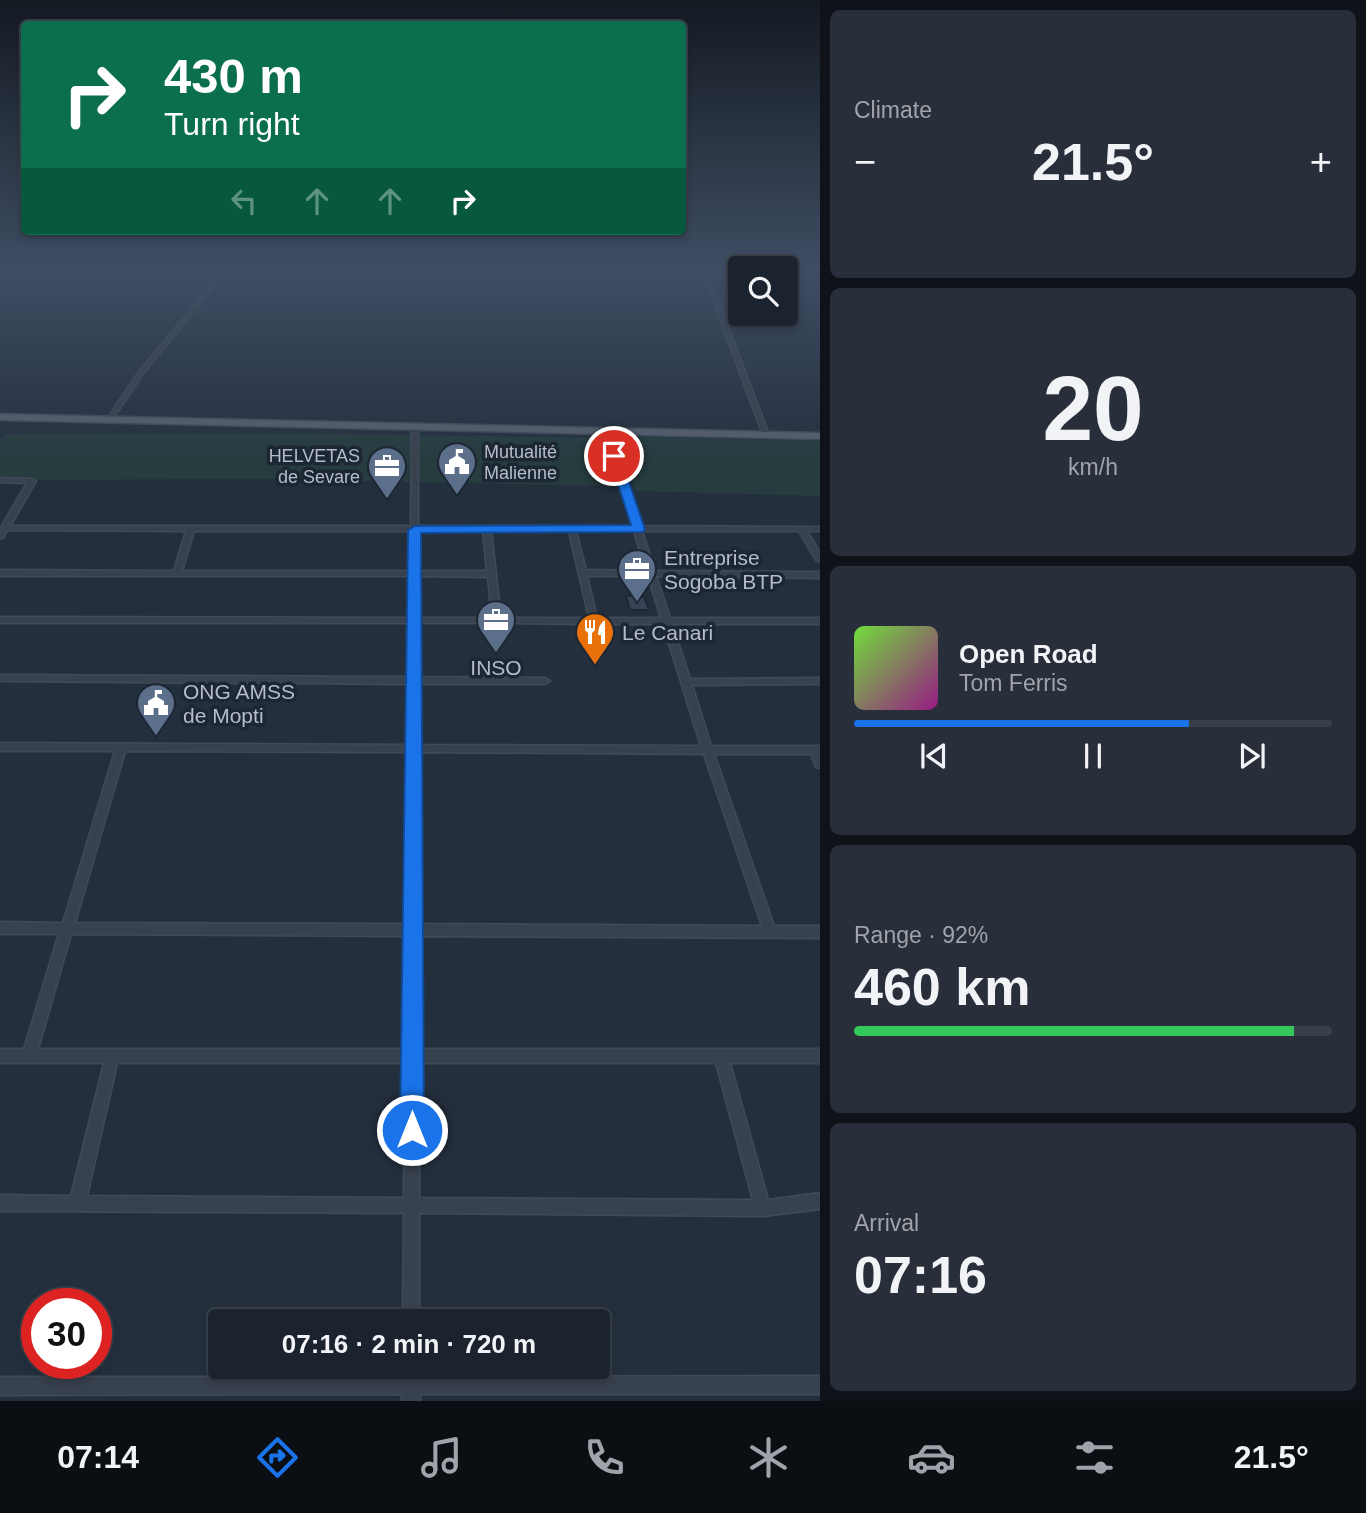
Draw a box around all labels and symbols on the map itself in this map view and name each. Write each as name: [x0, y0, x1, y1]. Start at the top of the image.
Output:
pin: [584, 426, 644, 486]
public building icon: Mutualité Malienne: [436, 441, 478, 496]
place label: Mutualité Malienne: [484, 442, 557, 483]
office icon: HELVETAS de Sevare: [366, 445, 408, 500]
place label: HELVETAS de Sevare: [269, 446, 360, 487]
place label: Entreprise Sogoba BTP: [664, 546, 783, 593]
office icon: Entreprise Sogoba BTP: [616, 548, 658, 603]
office icon: INSO: [475, 599, 517, 654]
restaurant icon: Le Canari: [574, 611, 616, 666]
place label: Le Canari: [622, 621, 713, 644]
place label: INSO: [470, 656, 522, 679]
place label: ONG AMSS de Mopti: [183, 680, 295, 727]
public building icon: ONG AMSS de Mopti: [135, 682, 177, 737]
position arrow: [375, 1093, 449, 1167]
speed limit sign: 30: [21, 1288, 112, 1379]

